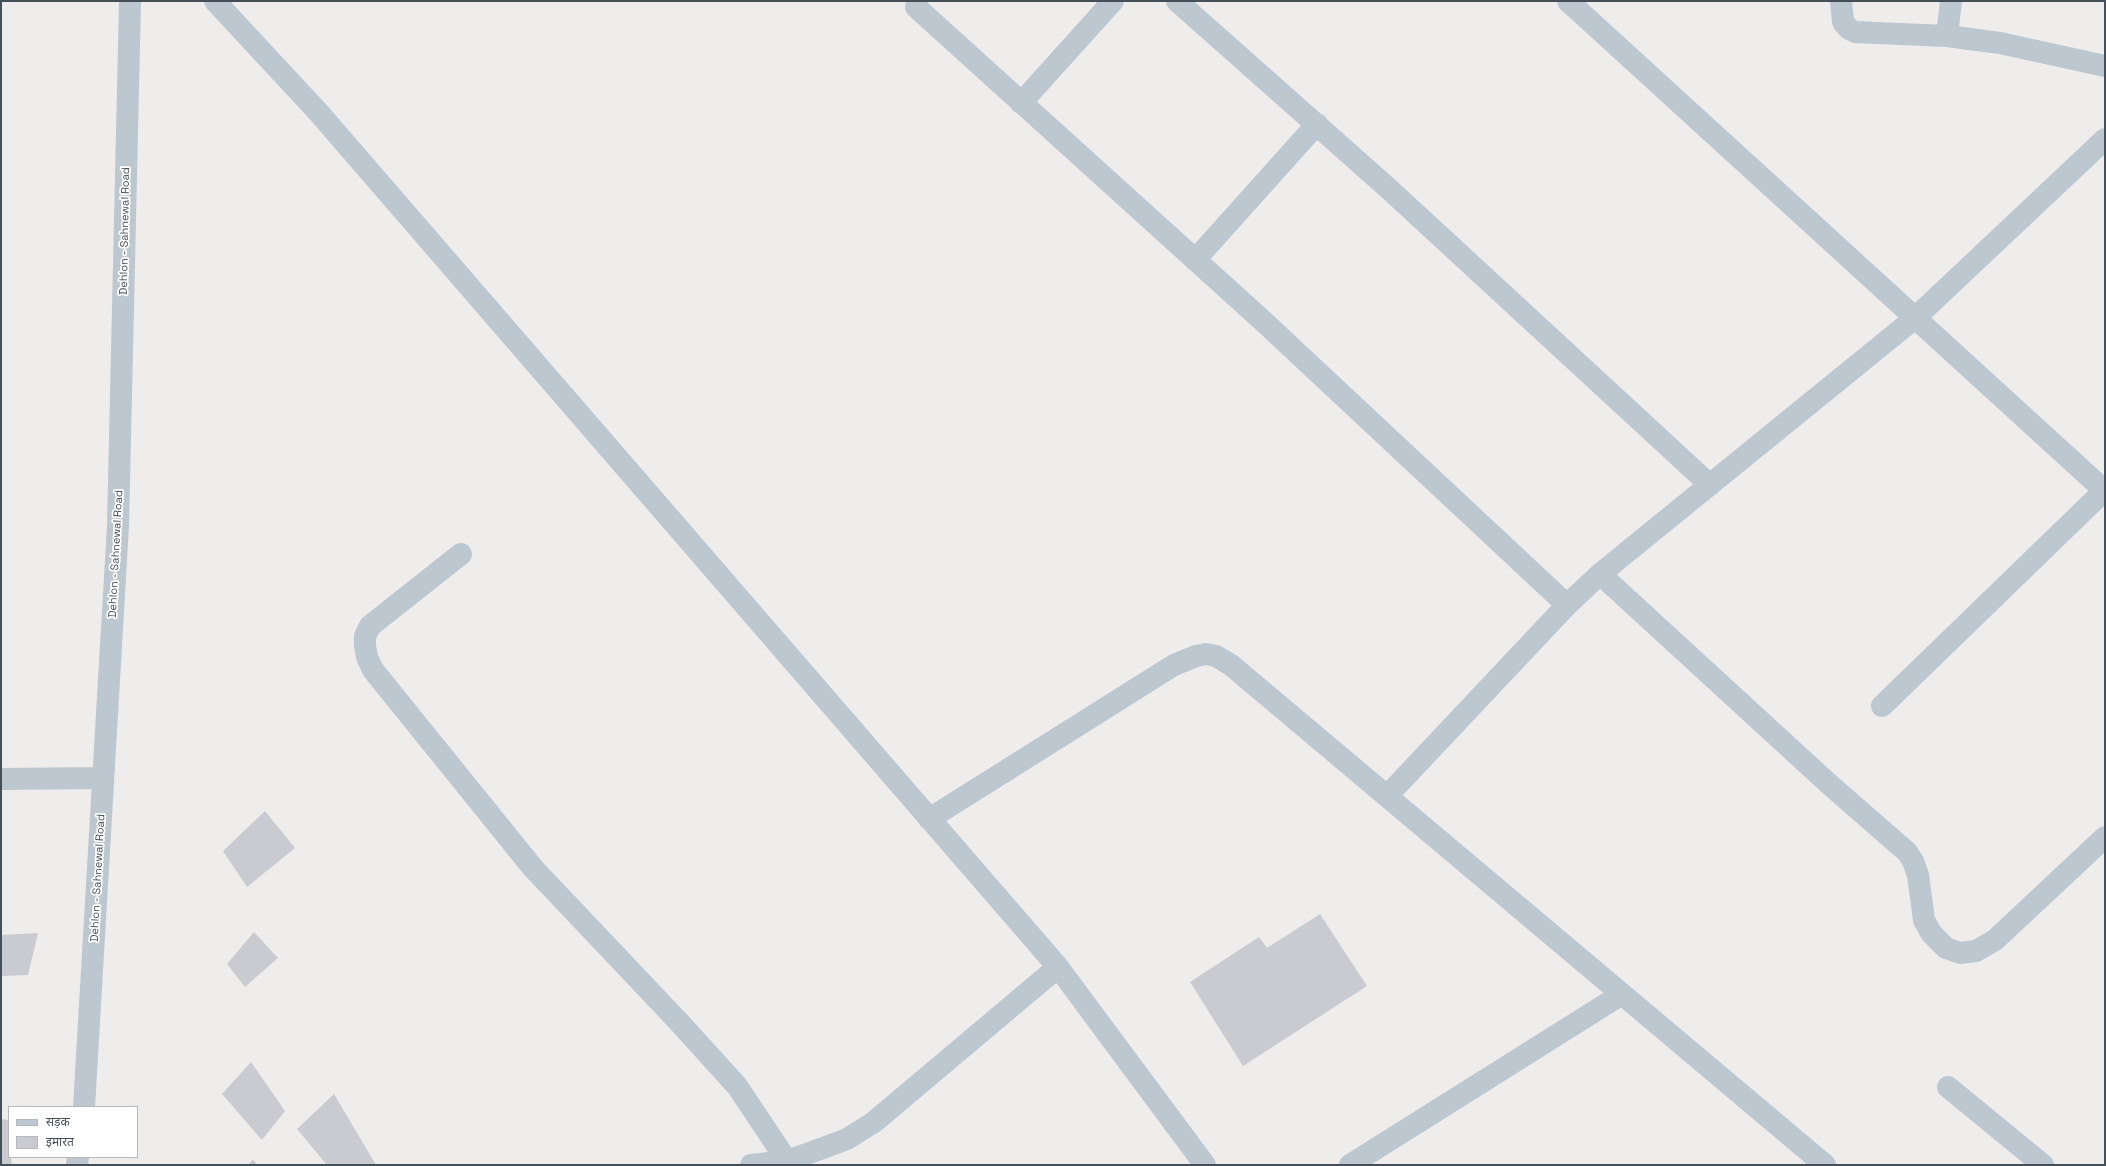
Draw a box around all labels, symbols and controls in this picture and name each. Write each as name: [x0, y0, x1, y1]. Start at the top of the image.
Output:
street label: Dehlon - Sahnewal Road: [117, 167, 133, 295]
street label: Dehlon - Sahnewal Road: [106, 490, 126, 618]
street label: Dehlon - Sahnewal Road: [88, 814, 108, 942]
legend: [8, 1106, 138, 1158]
text: सड़क: [46, 1114, 70, 1130]
text: इमारत: [46, 1134, 74, 1150]

